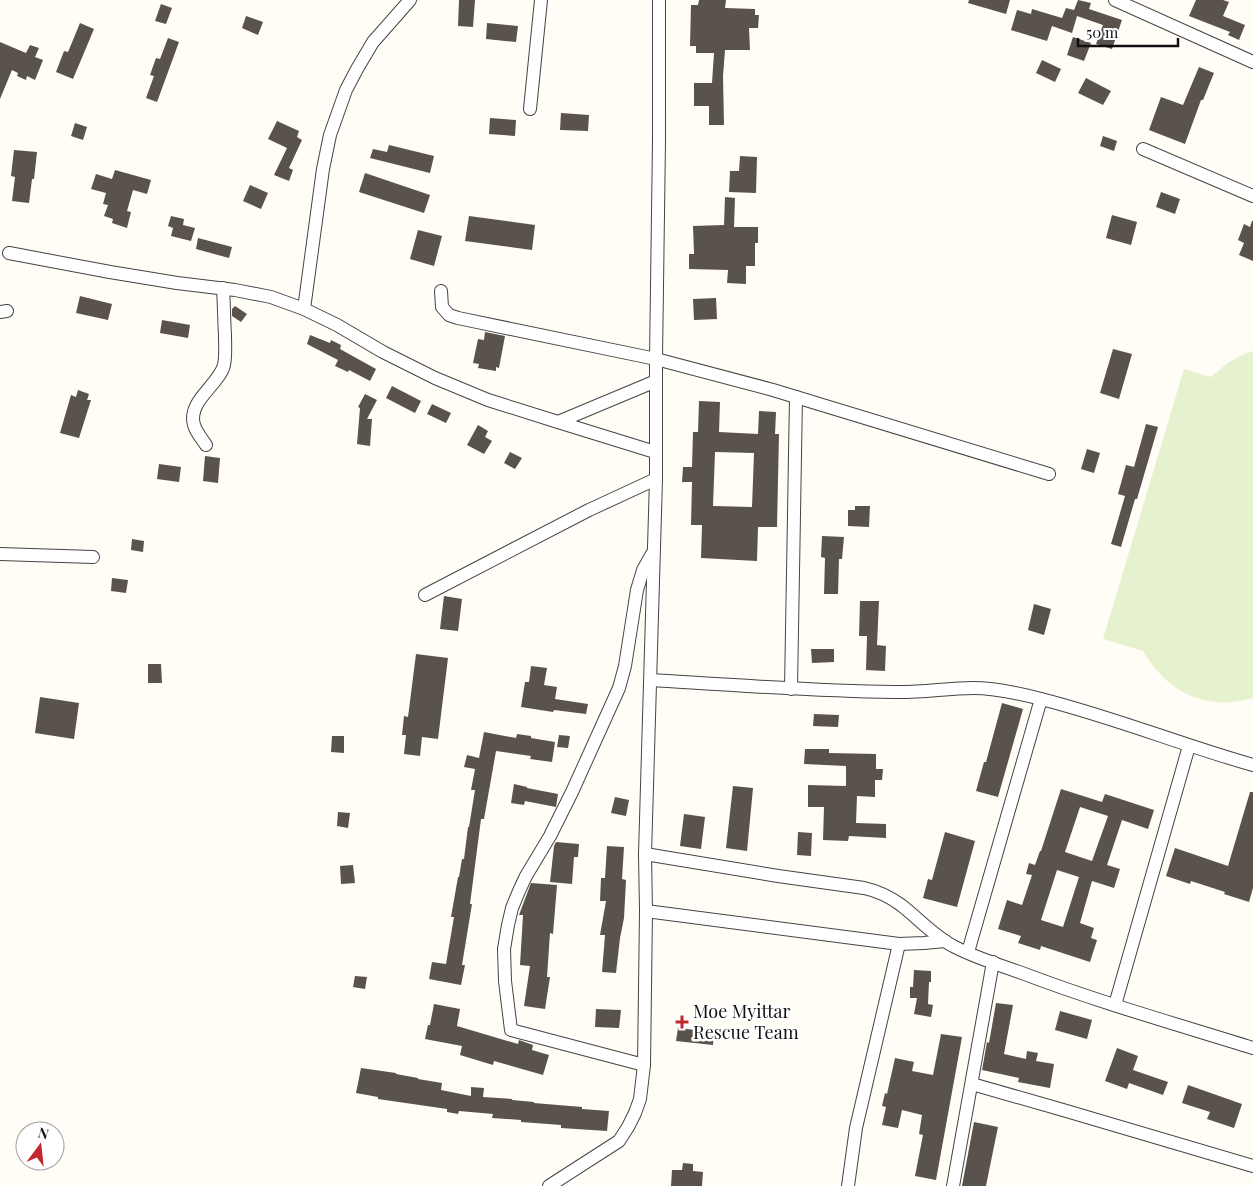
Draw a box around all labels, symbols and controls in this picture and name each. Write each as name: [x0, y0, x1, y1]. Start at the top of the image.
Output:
scale bar: [1078, 15, 1178, 47]
text: 50 m: [1086, 22, 1119, 42]
place label: Moe Myittar Rescue Team: [693, 999, 799, 1044]
marker: Moe Myittar Rescue Team: [675, 1015, 689, 1029]
north arrow: [15, 1121, 65, 1171]
text: N: [36, 1122, 51, 1143]

